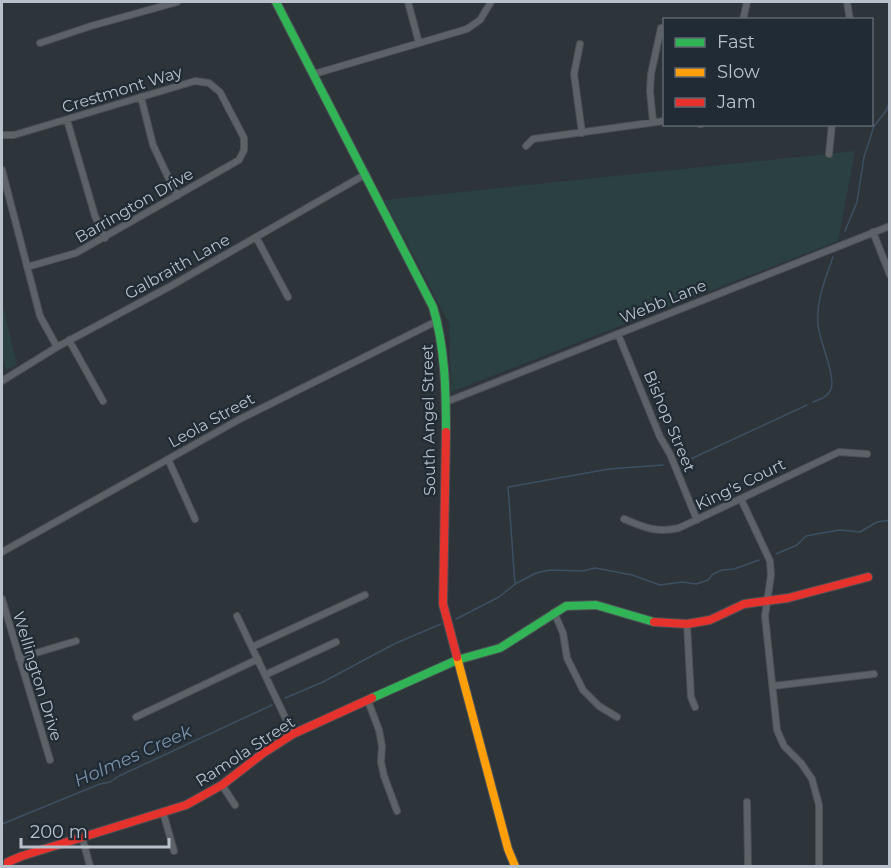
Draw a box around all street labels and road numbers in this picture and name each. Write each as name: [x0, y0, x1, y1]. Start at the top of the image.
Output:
street label: Crestmont Way: [60, 62, 185, 117]
street label: Barrington Drive: [72, 164, 197, 247]
street label: Galbraith Lane: [121, 230, 233, 303]
street label: Webb Lane: [617, 275, 709, 327]
street label: South Angel Street: [418, 343, 439, 496]
street label: Bishop Street: [640, 368, 700, 475]
street label: Leola Street: [165, 389, 258, 452]
street label: King's Court: [692, 454, 789, 514]
street label: Wellington Drive: [9, 609, 66, 743]
street label: Ramola Street: [192, 712, 299, 790]

